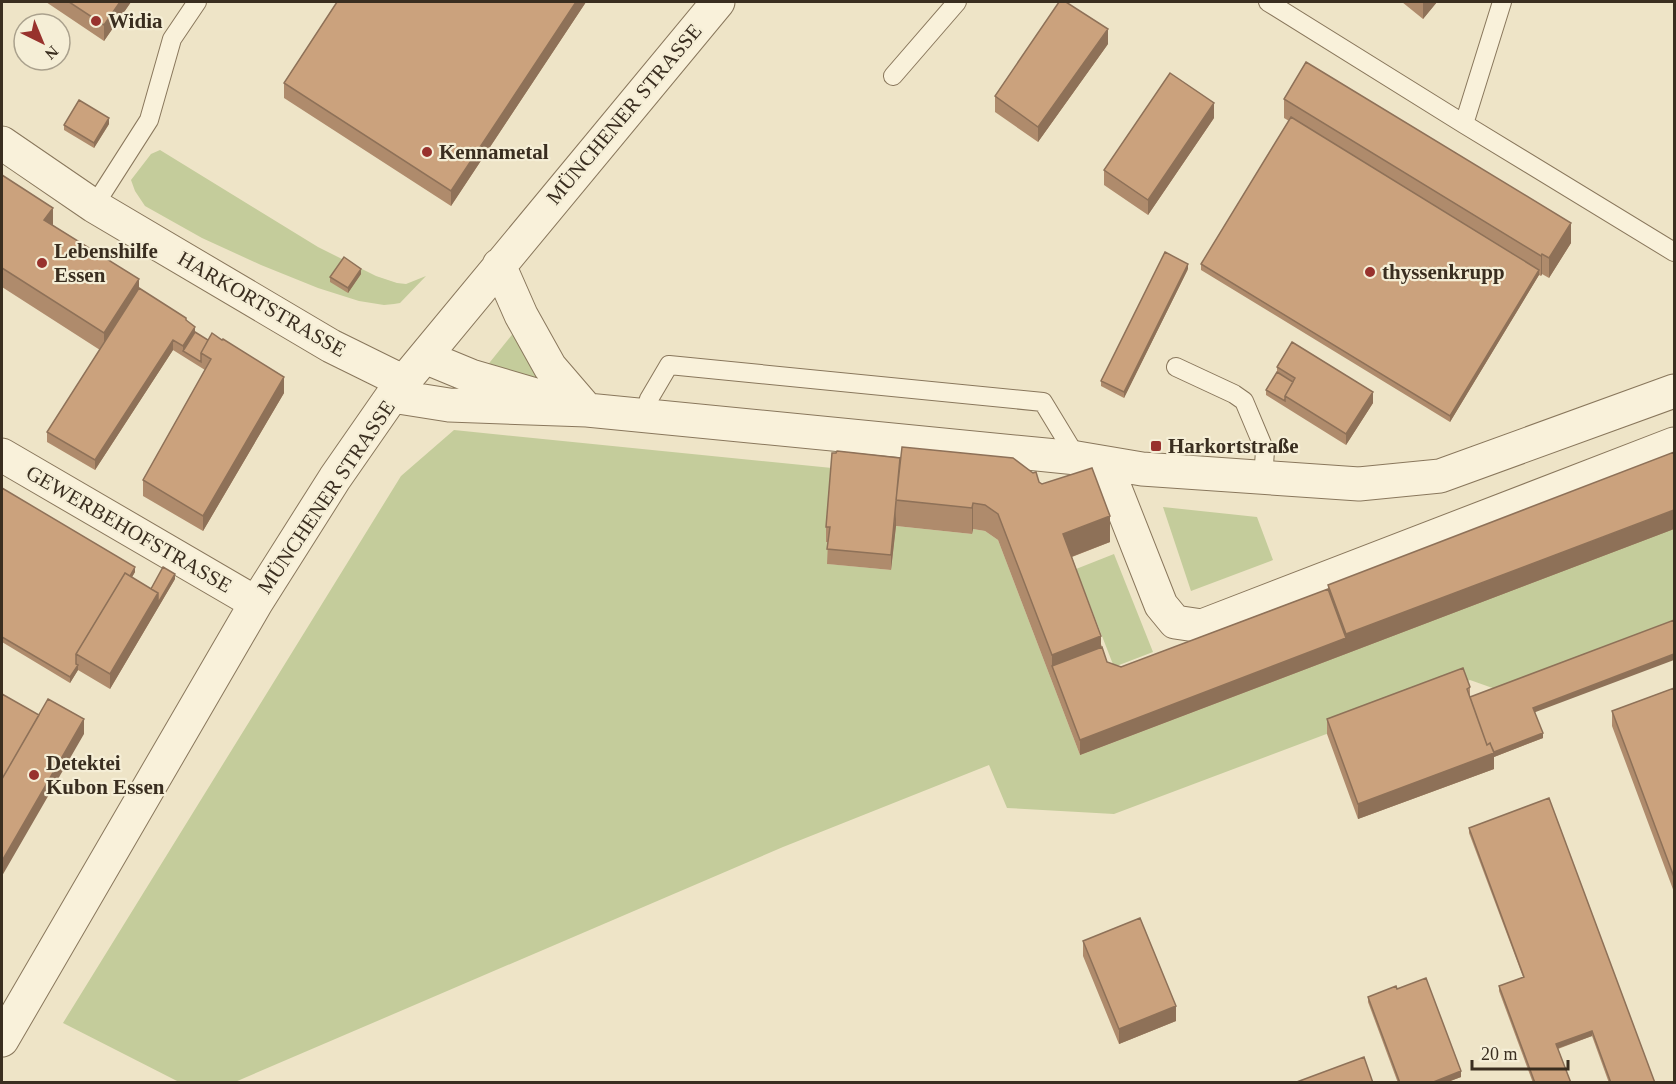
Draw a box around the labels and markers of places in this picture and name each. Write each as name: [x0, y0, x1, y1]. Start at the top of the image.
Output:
place label: Widia: [108, 9, 163, 33]
marker: Widia: [89, 14, 103, 28]
place label: Kennametal: [439, 140, 549, 164]
marker: Kennametal: [420, 145, 434, 159]
place label: Lebenshilfe Essen: [54, 239, 158, 287]
marker: Lebenshilfe Essen: [35, 256, 49, 270]
place label: thyssenkrupp: [1382, 260, 1505, 284]
marker: thyssenkrupp: [1363, 265, 1377, 279]
place label: Harkortstraße: [1168, 434, 1299, 458]
marker: Harkortstraße: [1149, 439, 1163, 453]
place label: Detektei Kubon Essen: [46, 751, 165, 799]
marker: Detektei Kubon Essen: [27, 768, 41, 782]

